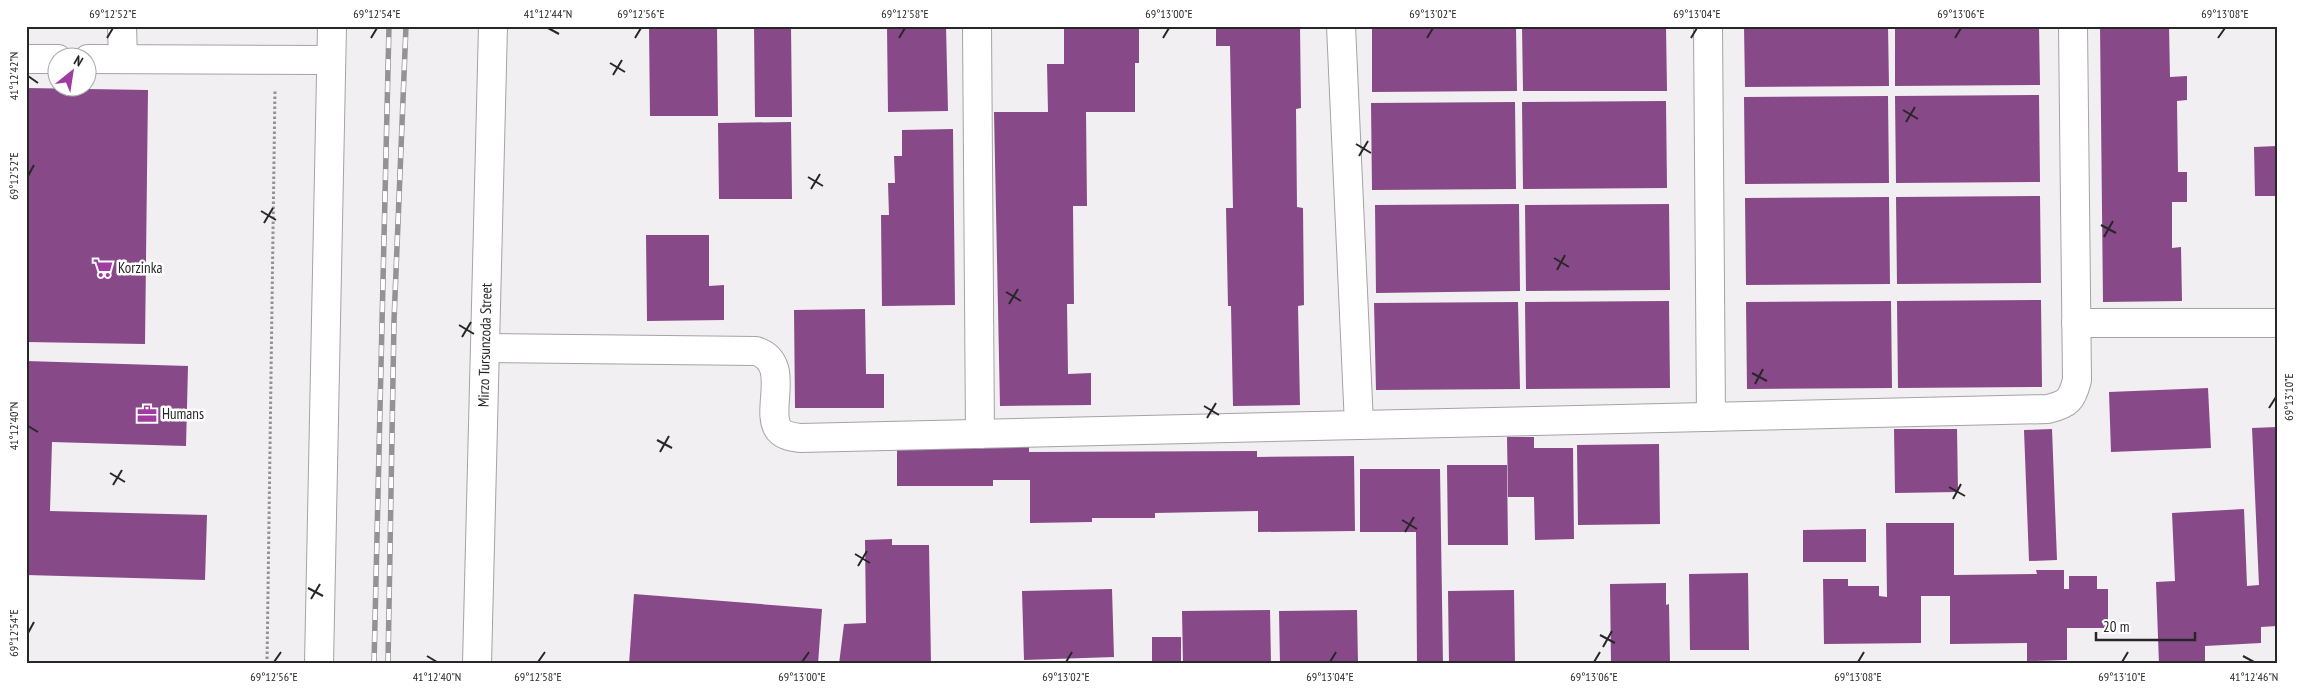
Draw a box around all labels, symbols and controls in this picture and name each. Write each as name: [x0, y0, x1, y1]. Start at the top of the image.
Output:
text: 69°12'52"E: [89, 6, 137, 21]
text: 69°12'54"E: [353, 6, 401, 21]
text: 41°12'44"N: [524, 6, 572, 21]
text: 69°12'56"E: [617, 6, 665, 21]
text: 69°12'58"E: [881, 6, 929, 21]
text: 69°13'00"E: [1145, 6, 1193, 21]
text: 69°13'02"E: [1409, 6, 1457, 21]
text: 69°13'04"E: [1673, 6, 1721, 21]
text: 69°13'06"E: [1937, 6, 1985, 21]
text: 69°13'08"E: [2201, 6, 2249, 21]
north arrow: [48, 48, 98, 98]
text: N: [71, 51, 86, 70]
text: 41°12'42"N: [6, 52, 21, 100]
text: 69°12'52"E: [6, 152, 21, 200]
supermarket icon: Korzinka: [92, 257, 114, 279]
place label: Korzinka: [118, 258, 162, 277]
street label: Mirzo Tursunzoda Street: [473, 283, 496, 407]
text: 69°13'10"E: [2281, 373, 2296, 421]
text: 41°12'40"N: [6, 402, 21, 450]
office icon: Humans: [136, 403, 158, 425]
place label: Humans: [162, 404, 204, 423]
text: 69°12'54"E: [6, 609, 21, 657]
scale bar: [2096, 610, 2194, 642]
text: 20 m: [2103, 617, 2129, 636]
text: 69°12'56"E: [250, 669, 298, 684]
text: 41°12'40"N: [413, 669, 461, 684]
text: 69°12'58"E: [514, 669, 562, 684]
text: 69°13'00"E: [778, 669, 826, 684]
text: 69°13'02"E: [1042, 669, 1090, 684]
text: 69°13'04"E: [1306, 669, 1354, 684]
text: 69°13'06"E: [1570, 669, 1618, 684]
text: 69°13'08"E: [1834, 669, 1882, 684]
text: 69°13'10"E: [2098, 669, 2146, 684]
text: 41°12'46"N: [2230, 669, 2278, 684]

